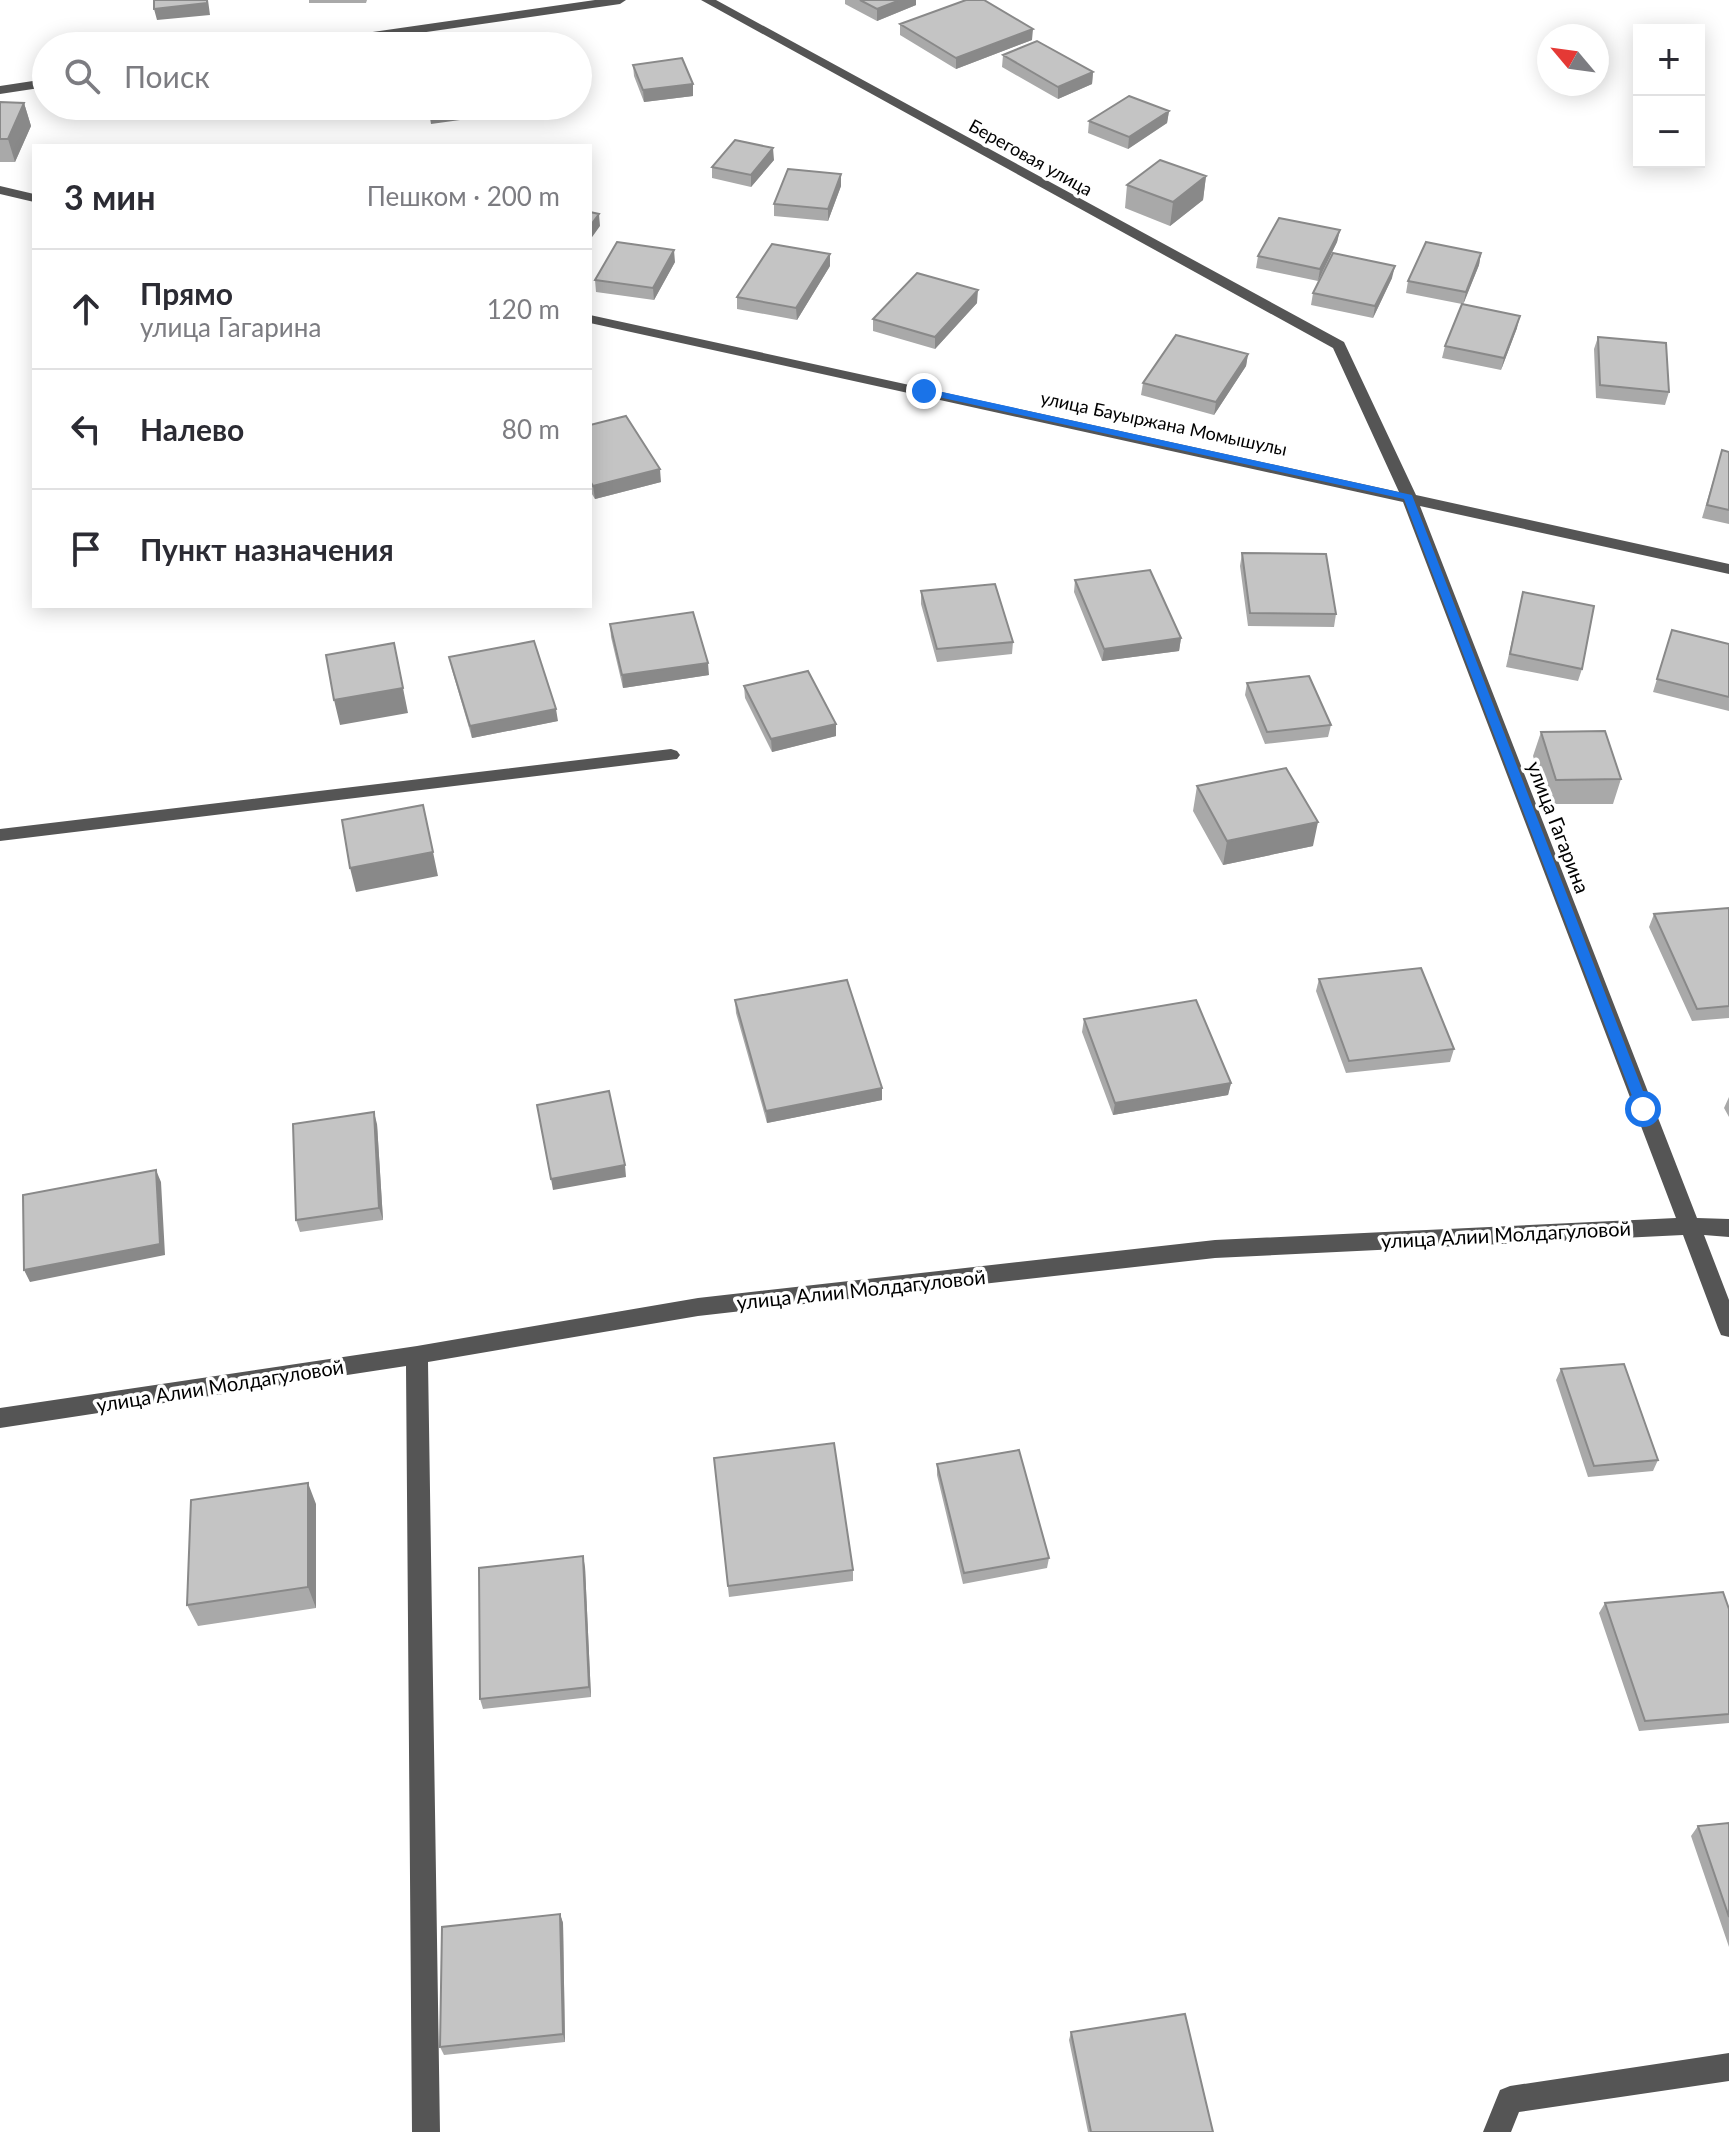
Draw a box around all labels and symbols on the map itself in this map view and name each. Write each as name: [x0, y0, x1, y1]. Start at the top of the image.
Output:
north arrow: [1537, 24, 1609, 96]
street label: Береговая улица: [965, 114, 1097, 200]
route end: [906, 373, 942, 409]
street label: улица Бауыржана Момышулы: [1039, 386, 1289, 460]
street label: улица Гагарина: [1523, 758, 1595, 896]
route start: [1625, 1091, 1661, 1127]
street label: улица Алии Молдагуловой: [1381, 1215, 1631, 1253]
street label: улица Алии Молдагуловой: [735, 1264, 987, 1314]
street label: улица Алии Молдагуловой: [95, 1354, 345, 1416]

